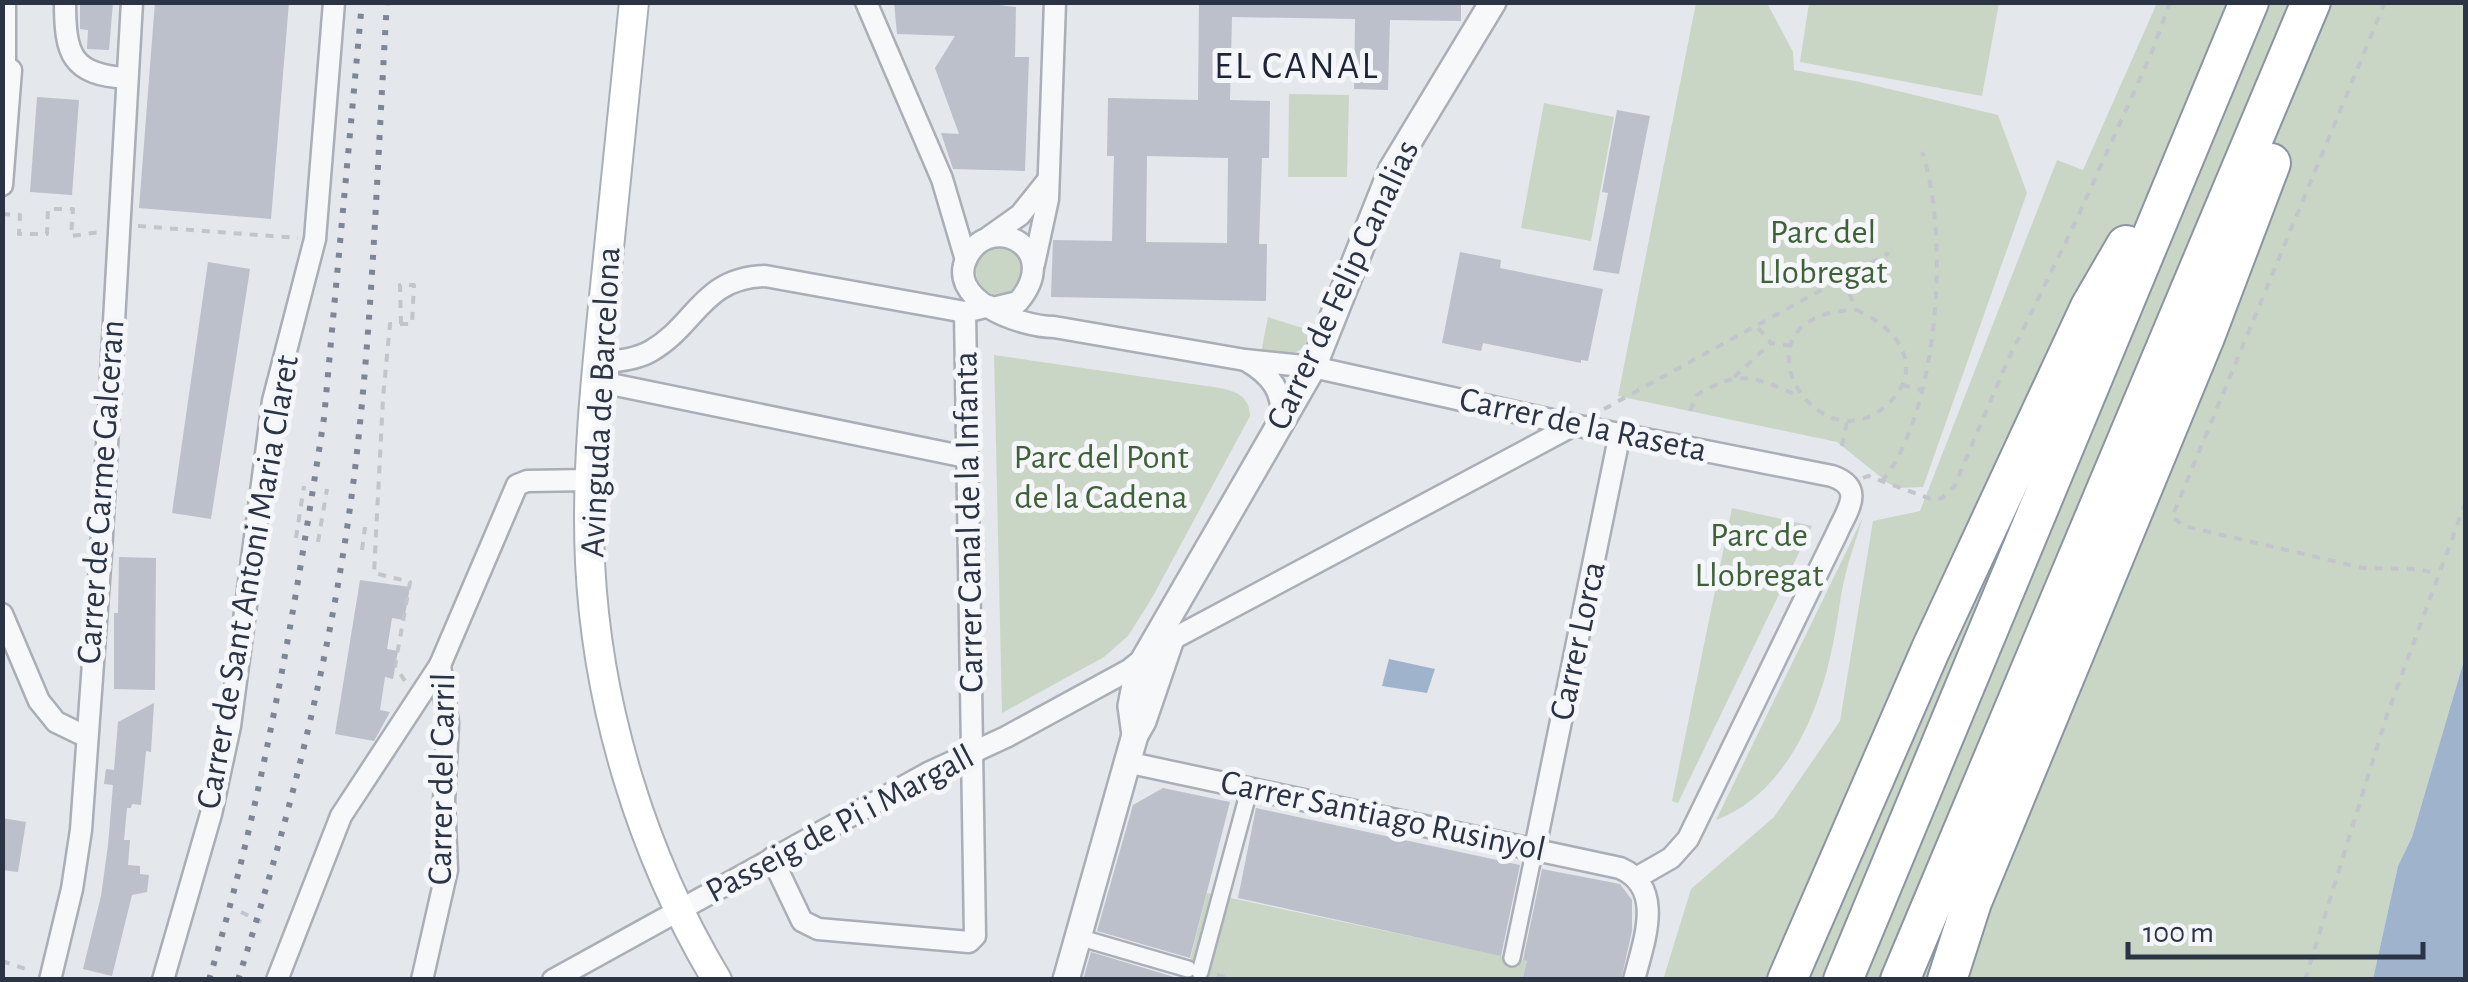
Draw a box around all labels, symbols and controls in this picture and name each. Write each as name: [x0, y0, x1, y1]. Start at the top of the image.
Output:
district label: EL CANAL: [1214, 48, 1380, 86]
street label: Carrer de Felip Canalias: [1261, 135, 1425, 435]
park label: Parc del Llobregat: [1758, 215, 1888, 290]
street label: Avinguda de Barcelona: [575, 246, 627, 558]
street label: Carrer de Carme Galceran: [72, 319, 130, 665]
street label: Carrer Canal de la Infanta: [949, 351, 989, 693]
street label: Carrer de Sant Antoni Maria Claret: [191, 352, 305, 812]
street label: Carrer de la Raseta: [1456, 382, 1710, 468]
park label: Parc del Pont de la Cadena: [1013, 440, 1189, 515]
park label: Parc de Llobregat: [1694, 518, 1824, 593]
street label: Carrer Lorca: [1544, 558, 1612, 724]
street label: Carrer del Carril: [423, 673, 461, 885]
street label: Passeig de Pi i Margall: [700, 739, 980, 909]
street label: Carrer Santiago Rusinyol: [1217, 764, 1549, 868]
scale bar: [2128, 897, 2423, 959]
text: 100 m: [2143, 918, 2214, 948]

